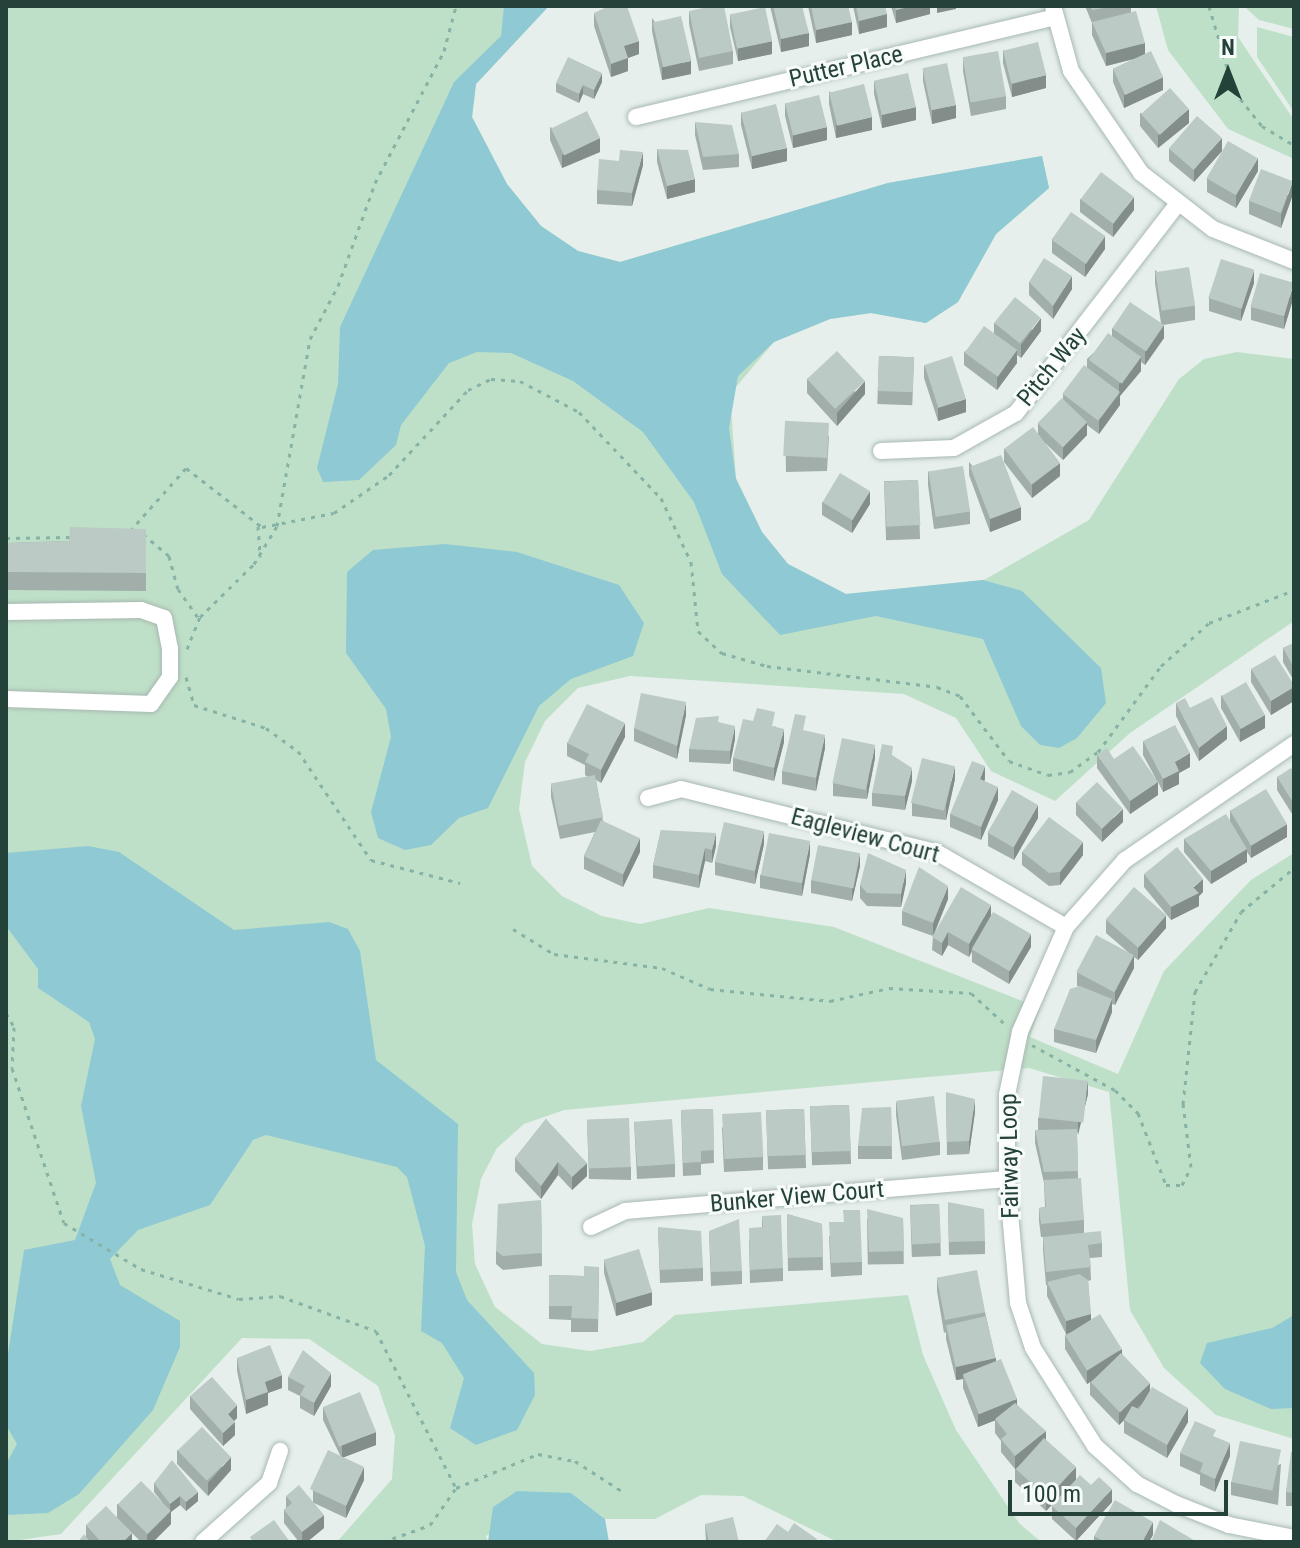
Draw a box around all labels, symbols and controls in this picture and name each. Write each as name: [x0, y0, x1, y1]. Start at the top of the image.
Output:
north arrow: [1188, 32, 1268, 112]
text: N: [1221, 35, 1235, 60]
street label: Putter Place: [786, 40, 906, 94]
street label: Pitch Way: [1011, 322, 1093, 412]
street label: Eagleview Court: [788, 802, 942, 870]
street label: Fairway Loop: [995, 1093, 1025, 1219]
street label: Bunker View Court: [709, 1175, 885, 1219]
scale bar: [1012, 1464, 1232, 1514]
text: 100 m: [1022, 1480, 1081, 1508]

